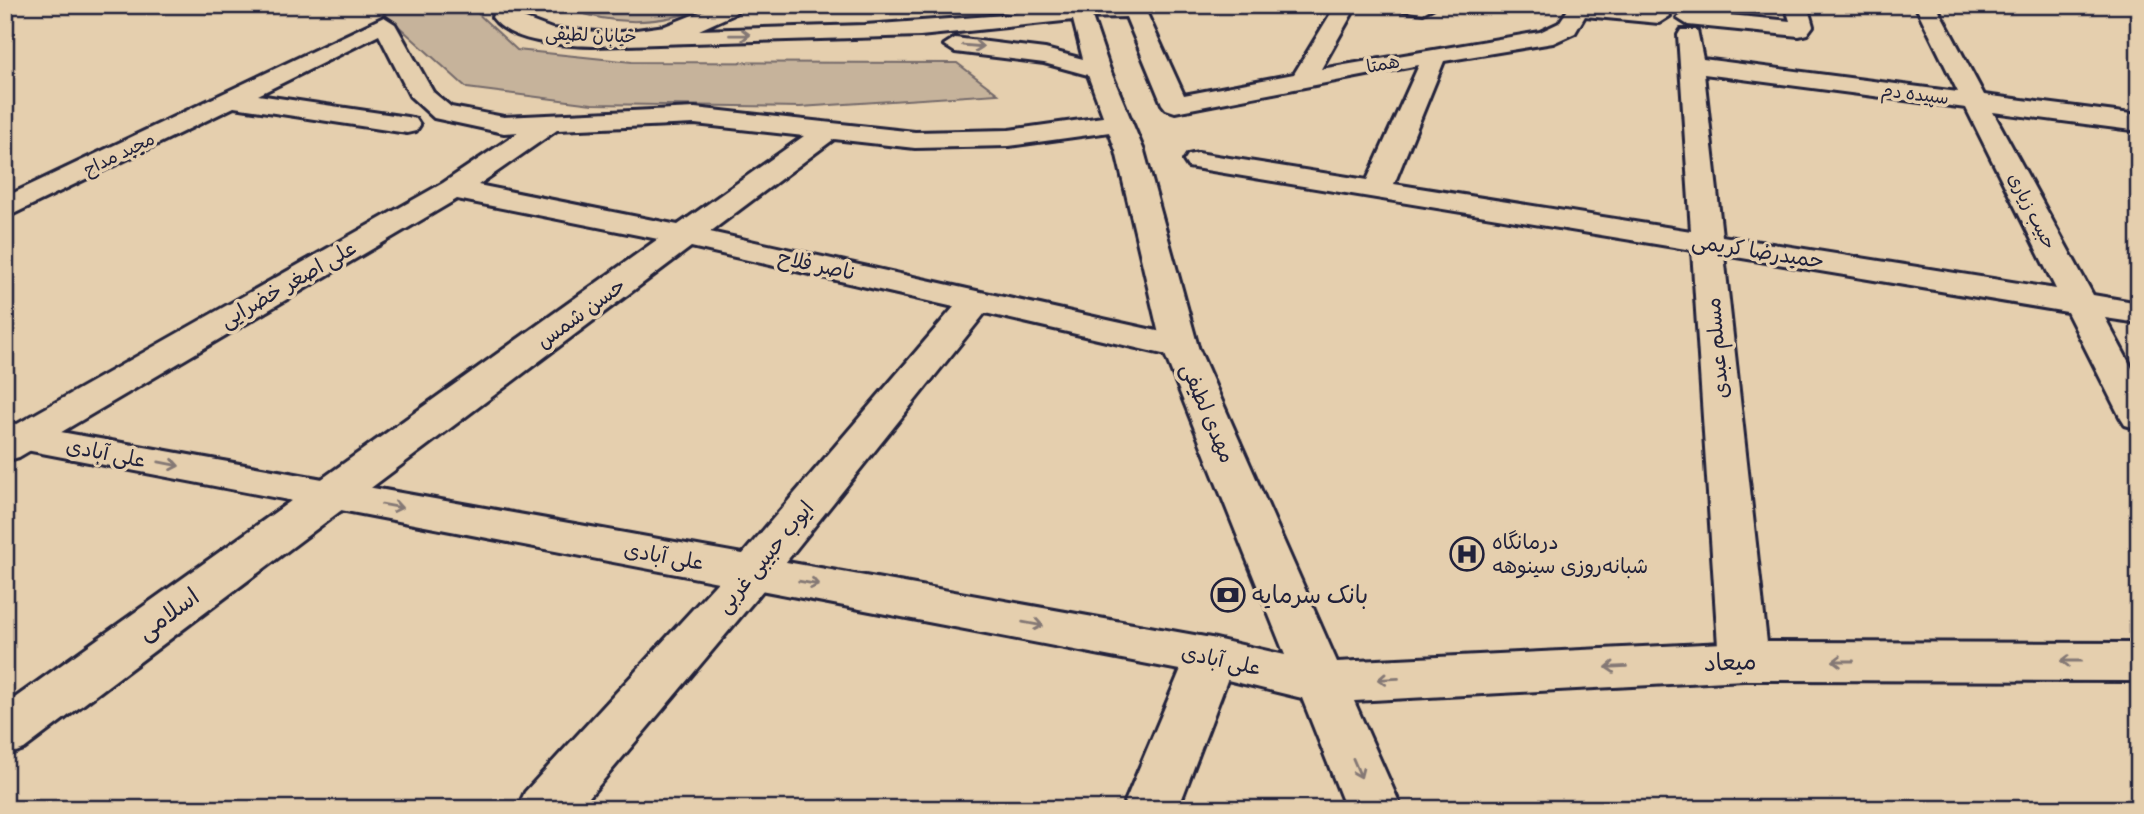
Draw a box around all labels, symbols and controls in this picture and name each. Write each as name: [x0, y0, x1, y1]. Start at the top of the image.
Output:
street label: خیابان لطیفی: [545, 25, 637, 50]
one-way arrow: [728, 29, 751, 42]
one-way arrow: [961, 40, 983, 53]
street label: همتا: [1365, 53, 1402, 80]
street label: سپیده دم: [1880, 82, 1950, 112]
street label: مجید مداح: [81, 130, 159, 182]
street label: حبیب زیاری: [2002, 170, 2058, 254]
street label: حمیدرضا کریمی: [1690, 232, 1825, 277]
street label: علی اصغر خضرایی: [217, 238, 362, 336]
street label: ناصر فلاح: [775, 248, 858, 289]
street label: حسن شمس: [534, 275, 632, 357]
street label: مسلم عبدی: [1704, 296, 1737, 399]
street label: مهدی لطیفی: [1173, 361, 1237, 468]
street label: علی آبادی: [63, 435, 148, 476]
one-way arrow: [157, 458, 180, 471]
street label: ایوب حبیبی غربی: [714, 498, 822, 620]
one-way arrow: [380, 499, 403, 513]
place label: درمانگاه شبانه‌روزی سینوهه: [1492, 530, 1648, 582]
hospital icon: درمانگاه شبانه‌روزی سینوهه: [1448, 535, 1486, 573]
street label: علی آبادی: [622, 538, 706, 579]
one-way arrow: [797, 576, 820, 590]
bank icon: بانک سرمایه: [1209, 576, 1247, 614]
place label: بانک سرمایه: [1252, 584, 1368, 613]
street label: اسلامی: [133, 585, 207, 649]
one-way arrow: [1021, 618, 1044, 631]
street label: علی آبادی: [1178, 641, 1263, 684]
street label: میعاد: [1703, 650, 1757, 681]
one-way arrow: [1832, 654, 1855, 668]
one-way arrow: [2059, 654, 2082, 668]
one-way arrow: [1605, 661, 1627, 674]
one-way arrow: [1377, 672, 1400, 685]
one-way arrow: [1352, 757, 1365, 778]

